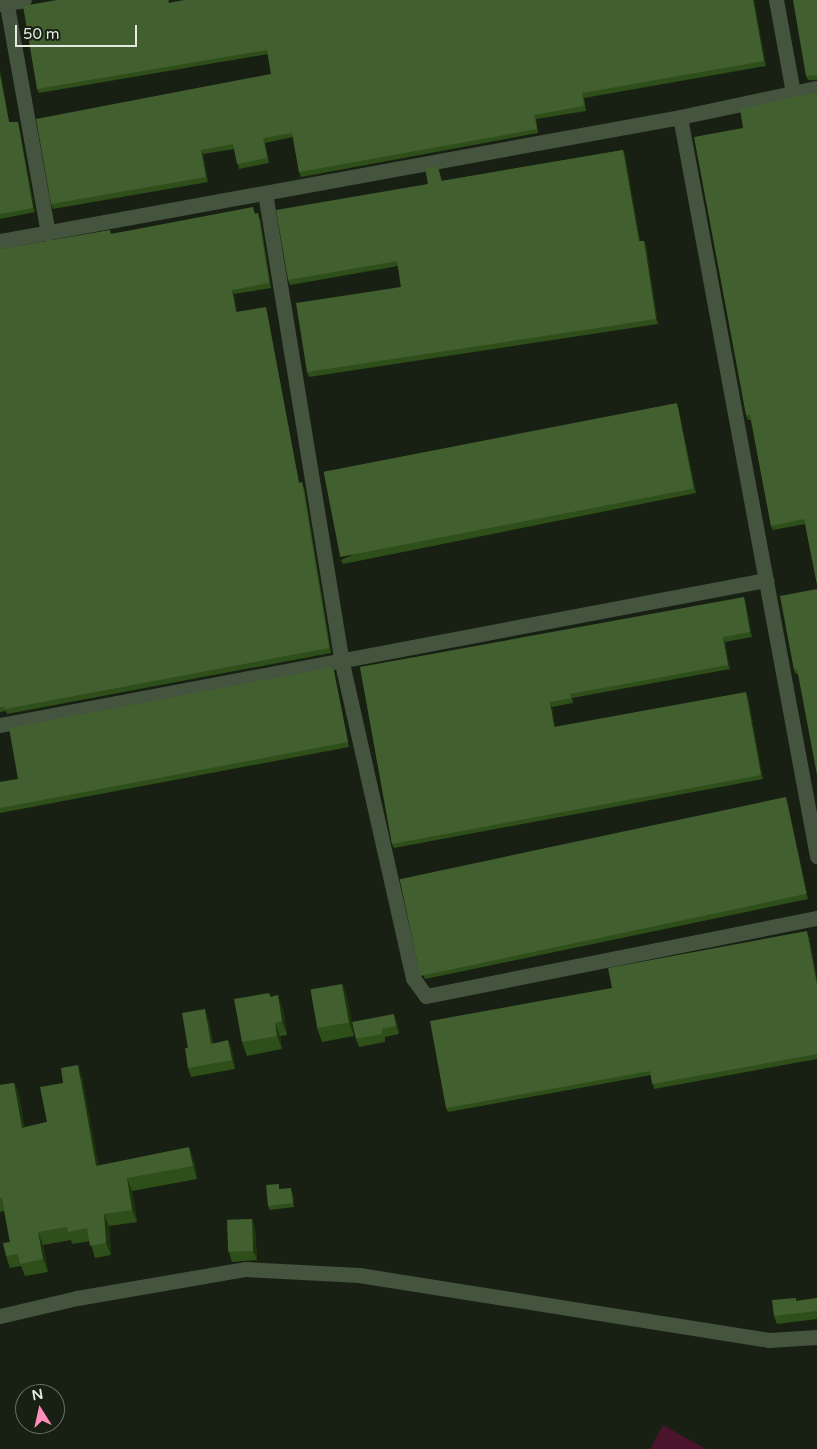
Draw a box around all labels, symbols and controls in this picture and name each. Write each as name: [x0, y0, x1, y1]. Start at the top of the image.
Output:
scale bar: [18, 15, 140, 47]
text: 50 m: [23, 25, 60, 43]
north arrow: [15, 1384, 65, 1434]
text: N: [30, 1385, 44, 1404]

